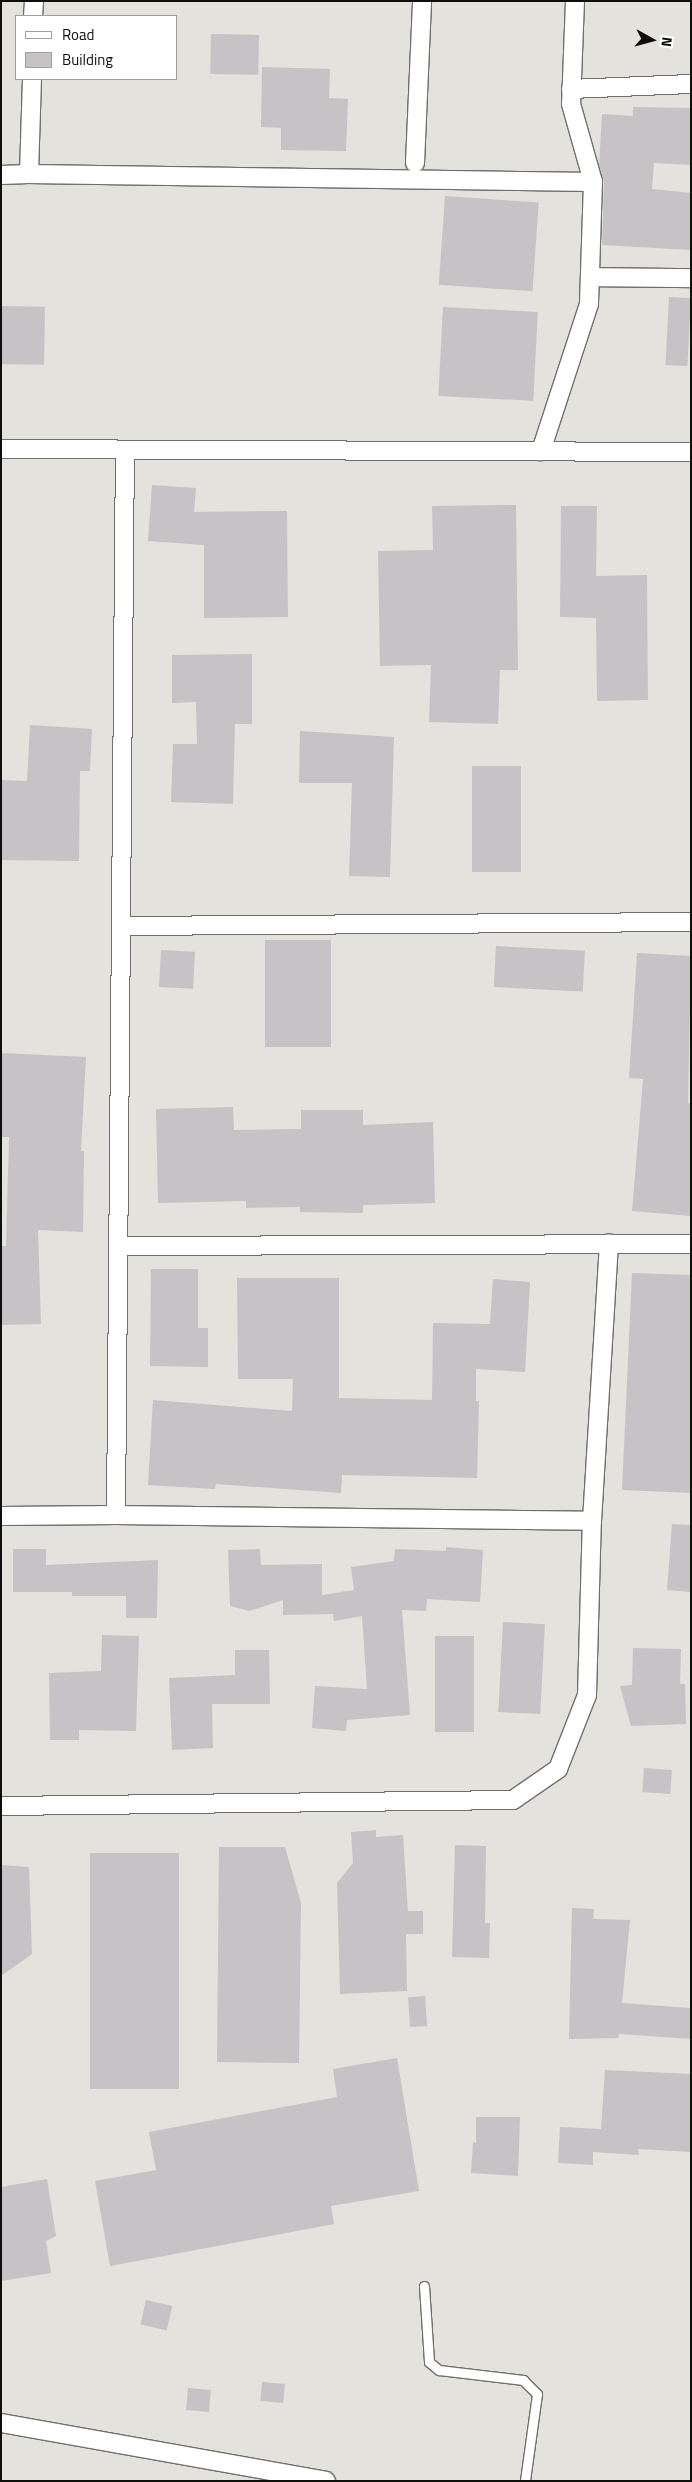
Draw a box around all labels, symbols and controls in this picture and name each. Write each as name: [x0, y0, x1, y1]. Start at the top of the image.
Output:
legend: [15, 15, 178, 80]
north arrow: [627, 15, 677, 65]
text: Road: [62, 23, 94, 46]
text: N: [656, 36, 678, 48]
text: Building: [62, 48, 113, 71]

